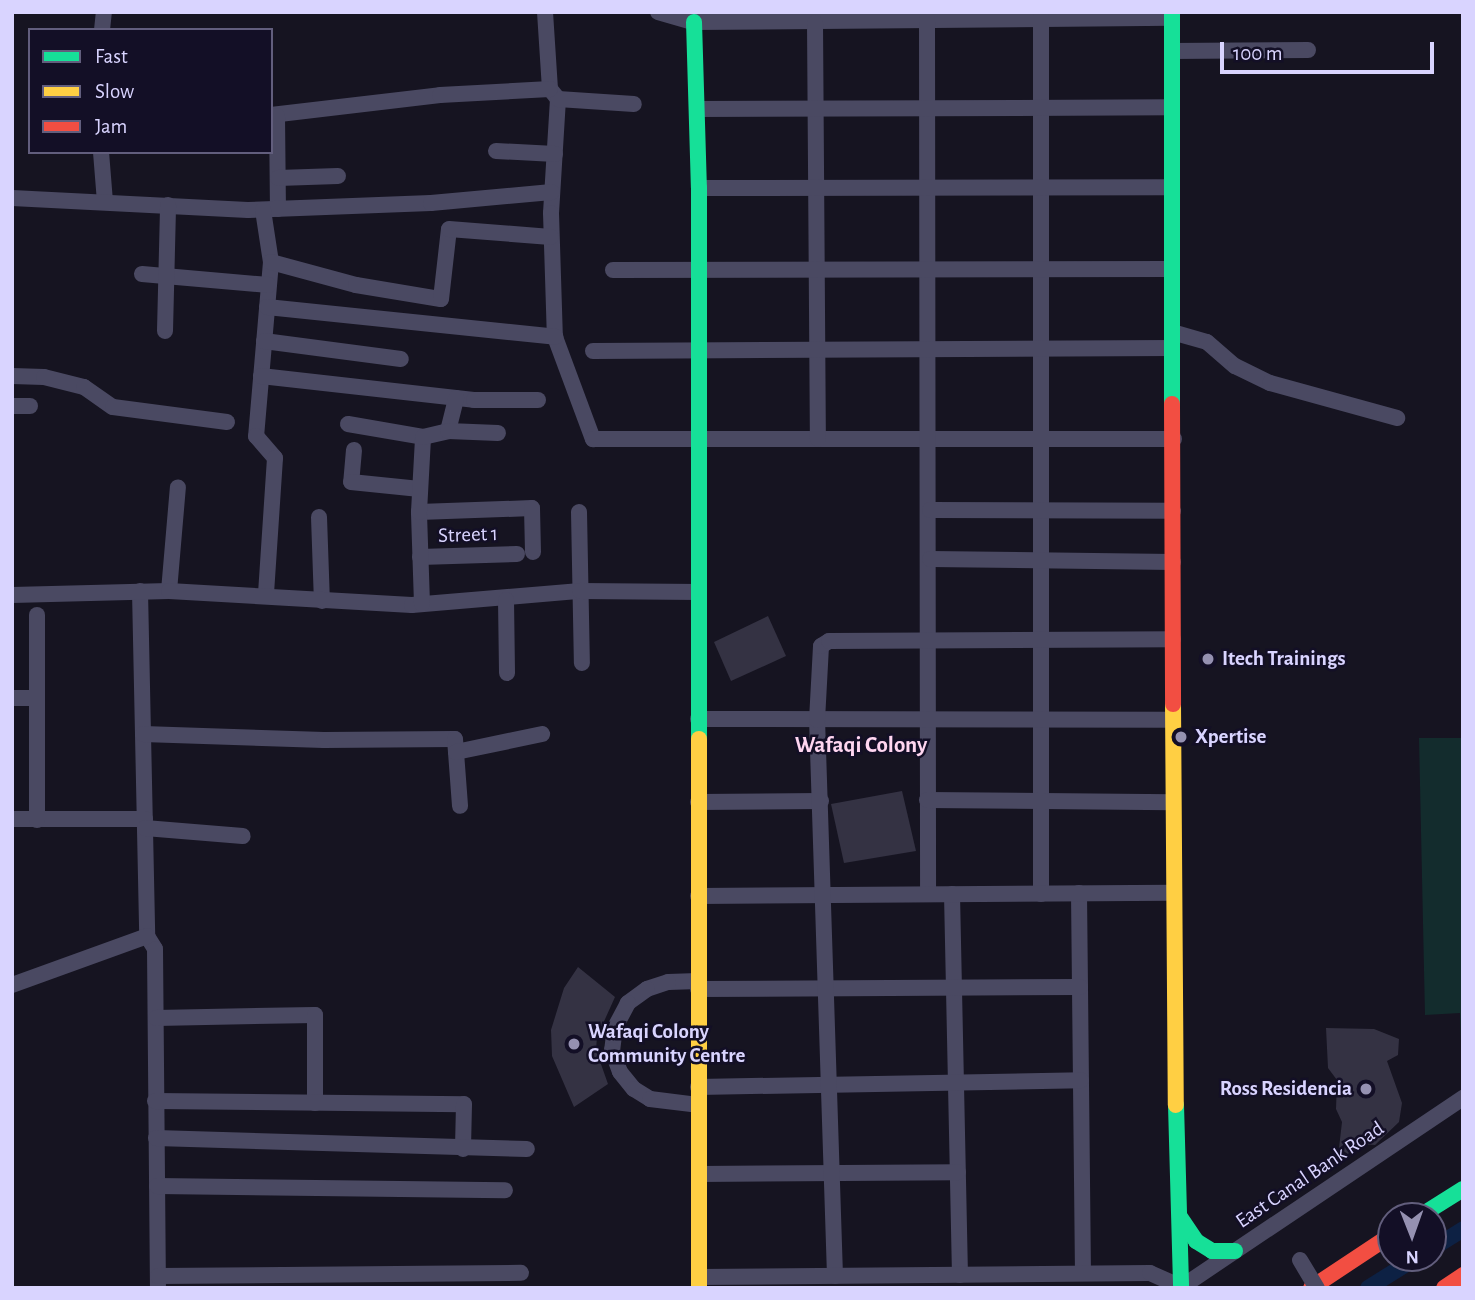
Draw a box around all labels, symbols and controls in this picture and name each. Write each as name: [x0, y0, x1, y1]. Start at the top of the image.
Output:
legend: [28, 28, 273, 154]
scale bar: [1223, 28, 1436, 72]
text: 100 m: [1233, 43, 1283, 64]
text: Fast: [95, 46, 128, 67]
text: Slow: [95, 81, 134, 102]
text: Jam: [95, 116, 127, 137]
street label: Street 1: [438, 521, 498, 549]
place label: Itech Trainings: [1222, 646, 1346, 672]
marker: Itech Trainings: [1200, 651, 1216, 667]
place label: Xpertise: [1195, 724, 1266, 750]
marker: Xpertise: [1173, 729, 1189, 745]
district label: Wafaqi Colony: [795, 732, 927, 760]
place label: Wafaqi Colony Community Centre: [588, 1019, 745, 1069]
marker: Wafaqi Colony Community Centre: [566, 1036, 582, 1052]
place label: Ross Residencia: [1220, 1076, 1352, 1102]
marker: Ross Residencia: [1358, 1081, 1374, 1097]
street label: East Canal Bank Road: [1231, 1116, 1389, 1234]
north arrow: [1377, 1202, 1447, 1272]
text: N: [1406, 1247, 1419, 1266]

